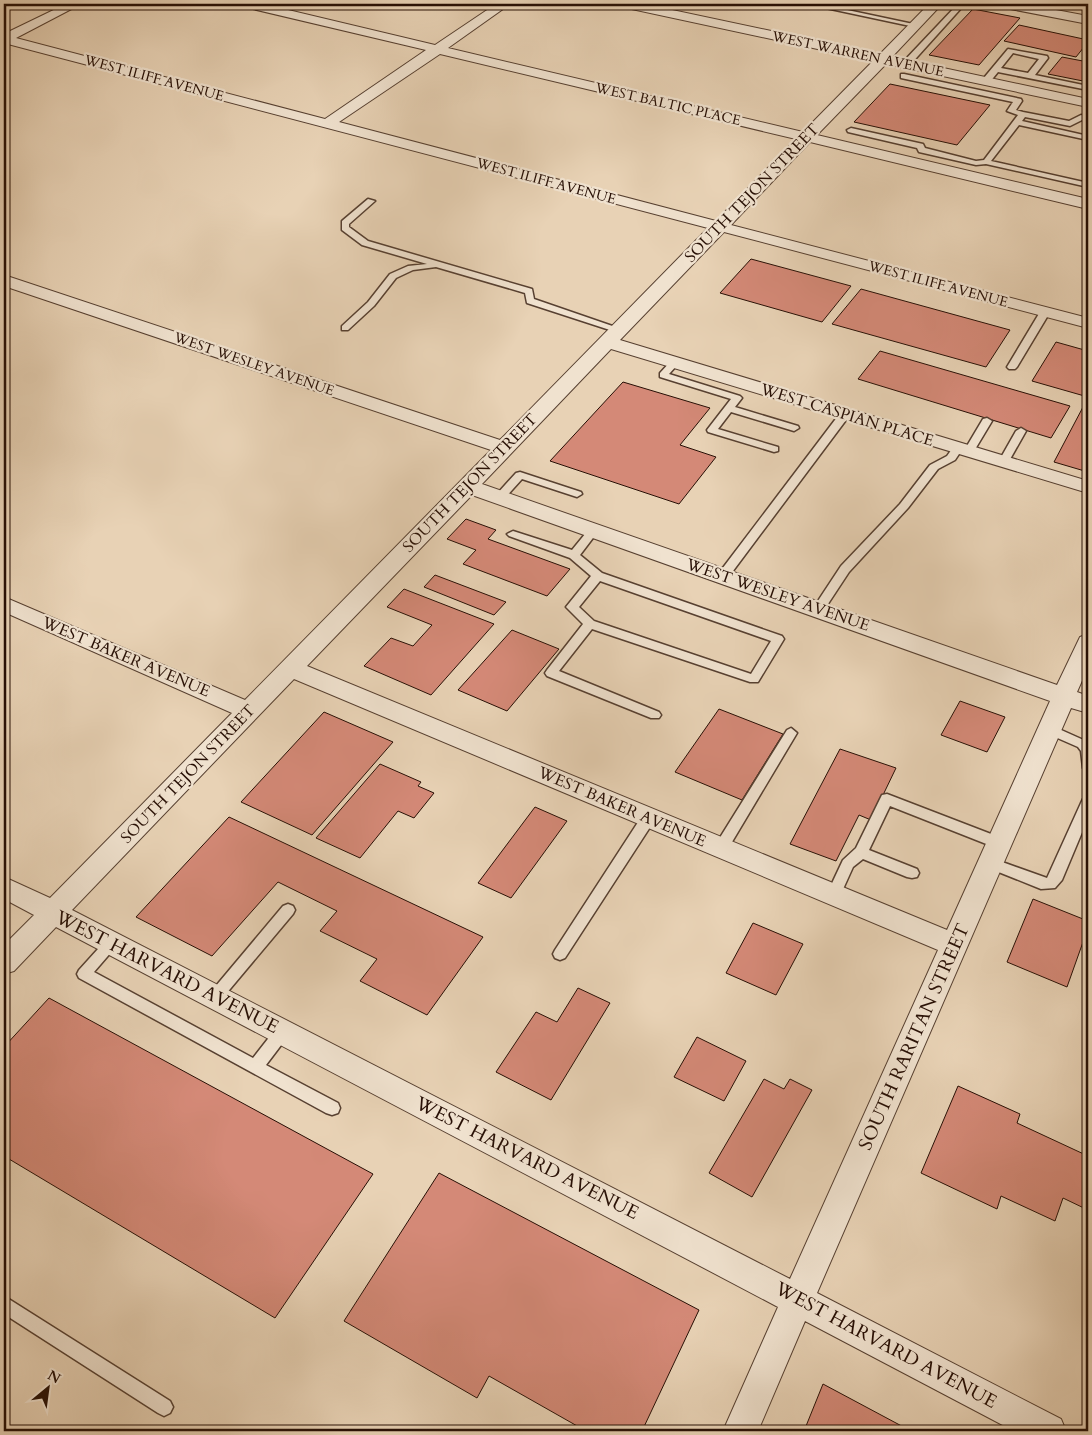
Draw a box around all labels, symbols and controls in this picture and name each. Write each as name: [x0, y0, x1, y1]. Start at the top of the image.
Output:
street label: WEST WARREN AVENUE: [769, 26, 946, 82]
street label: WEST ILIFF AVENUE: [81, 50, 226, 106]
street label: WEST BALTIC PLACE: [592, 78, 743, 130]
street label: SOUTH TEJON STREET: [680, 118, 824, 267]
street label: WEST ILIFF AVENUE: [473, 153, 618, 209]
street label: WEST ILIFF AVENUE: [865, 256, 1010, 312]
street label: WEST WESLEY AVENUE: [170, 327, 337, 401]
street label: WEST CASPIAN PLACE: [757, 378, 936, 452]
street label: SOUTH TEJON STREET: [398, 408, 542, 557]
street label: WEST WESLEY AVENUE: [682, 553, 873, 637]
street label: WEST BAKER AVENUE: [38, 611, 214, 702]
street label: SOUTH TEJON STREET: [116, 699, 260, 848]
street label: WEST BAKER AVENUE: [534, 761, 710, 852]
street label: WEST HARVARD AVENUE: [50, 904, 283, 1040]
street label: SOUTH RARITAN STREET: [852, 920, 976, 1154]
street label: WEST HARVARD AVENUE: [410, 1090, 643, 1226]
street label: WEST HARVARD AVENUE: [770, 1275, 1001, 1415]
north arrow: [22, 1362, 72, 1412]
text: N: [44, 1366, 64, 1388]

